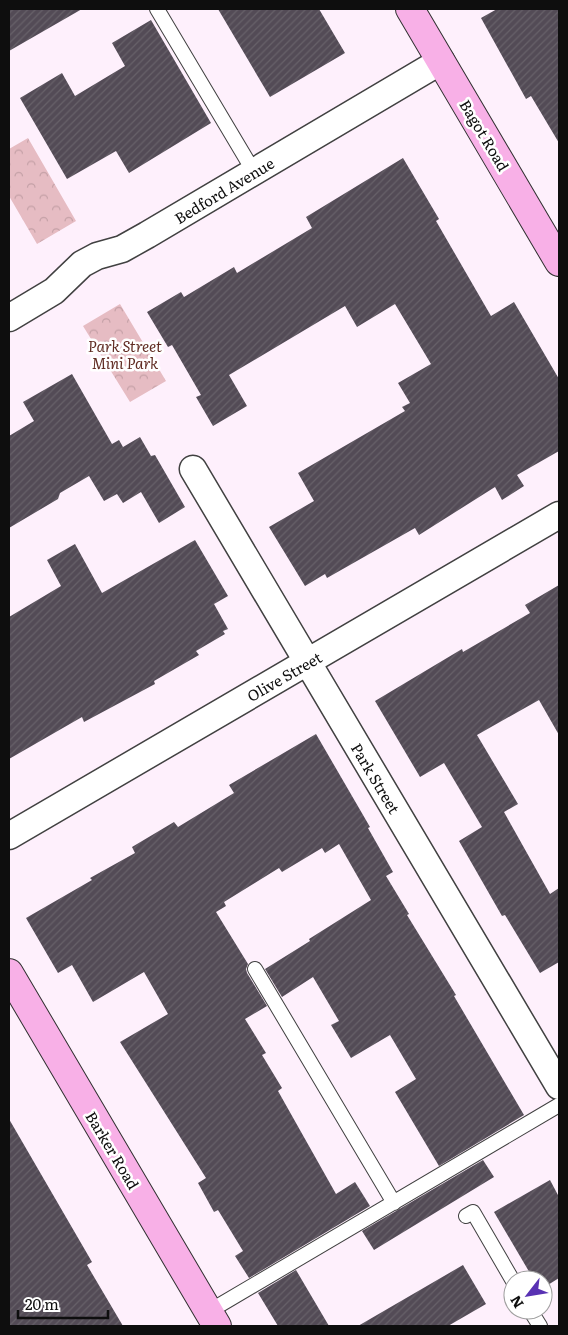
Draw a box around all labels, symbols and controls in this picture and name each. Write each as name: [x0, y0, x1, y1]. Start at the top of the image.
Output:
street label: Bagot Road: [455, 95, 515, 175]
street label: Bedford Avenue: [170, 151, 279, 229]
park label: Park Street Mini Park: [88, 334, 162, 374]
street label: Olive Street: [242, 645, 326, 707]
street label: Park Street: [346, 738, 406, 818]
street label: Barker Road: [81, 1106, 145, 1194]
north arrow: [503, 1270, 553, 1320]
scale bar: [18, 1288, 108, 1320]
text: 20 m: [25, 1292, 59, 1315]
text: N: [504, 1292, 528, 1312]

